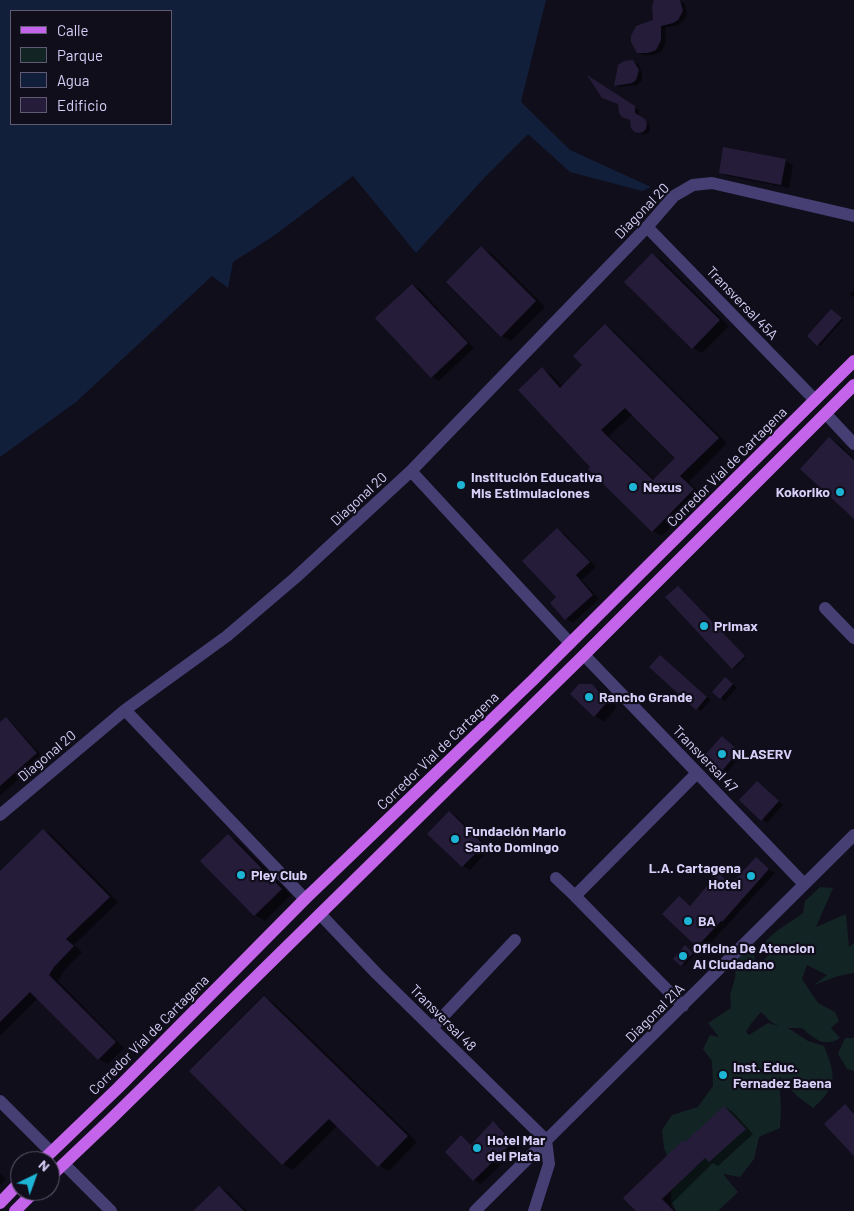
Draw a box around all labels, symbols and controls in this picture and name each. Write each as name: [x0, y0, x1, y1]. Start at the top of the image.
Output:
legend: [10, 10, 172, 125]
text: Calle: [57, 21, 89, 39]
text: Parque: [57, 46, 103, 64]
text: Agua: [57, 71, 90, 89]
text: Edificio: [57, 96, 107, 114]
street label: Diagonal 20: [611, 180, 673, 242]
street label: Transversal 45A: [703, 263, 781, 343]
street label: Corredor Vial de Cartagena: [664, 404, 790, 530]
street label: Diagonal 20: [327, 469, 391, 529]
place label: Institución Educativa Mis Estimulaciones: [471, 469, 602, 502]
marker: Institución Educativa Mis Estimulaciones: [455, 479, 467, 491]
place label: Nexus: [643, 479, 682, 495]
marker: Nexus: [627, 481, 639, 493]
place label: Kokoriko: [776, 484, 830, 500]
marker: Kokoriko: [834, 486, 846, 498]
place label: Primax: [714, 618, 758, 634]
marker: Primax: [698, 620, 710, 632]
street label: Corredor Vial de Cartagena: [374, 689, 502, 813]
place label: Rancho Grande: [599, 689, 693, 705]
marker: Rancho Grande: [583, 691, 595, 703]
street label: Transversal 47: [669, 722, 741, 796]
street label: Diagonal 20: [15, 727, 79, 785]
place label: NLASERV: [732, 746, 792, 762]
marker: NLASERV: [716, 748, 728, 760]
place label: Fundación Mario Santo Domingo: [465, 823, 566, 856]
marker: Fundación Mario Santo Domingo: [449, 833, 461, 845]
place label: L.A. Cartagena Hotel: [649, 860, 741, 892]
place label: Pley Club: [251, 867, 307, 883]
marker: Pley Club: [235, 869, 247, 881]
marker: L.A. Cartagena Hotel: [745, 870, 757, 882]
place label: BA: [698, 913, 716, 929]
marker: BA: [682, 915, 694, 927]
place label: Oficina De Atencion Al Ciudadano: [693, 940, 815, 972]
marker: Oficina De Atencion Al Ciudadano: [677, 950, 689, 962]
street label: Corredor Vial de Cartagena: [86, 972, 212, 1098]
street label: Diagonal 21A: [622, 980, 688, 1046]
street label: Transversal 48: [406, 981, 480, 1055]
place label: Inst. Educ. Fernadez Baena: [733, 1059, 832, 1092]
marker: Inst. Educ. Fernadez Baena: [717, 1069, 729, 1081]
place label: Hotel Mar del Plata: [487, 1132, 545, 1164]
marker: Hotel Mar del Plata: [471, 1142, 483, 1154]
north arrow: [10, 1151, 60, 1201]
text: N: [36, 1156, 54, 1175]

